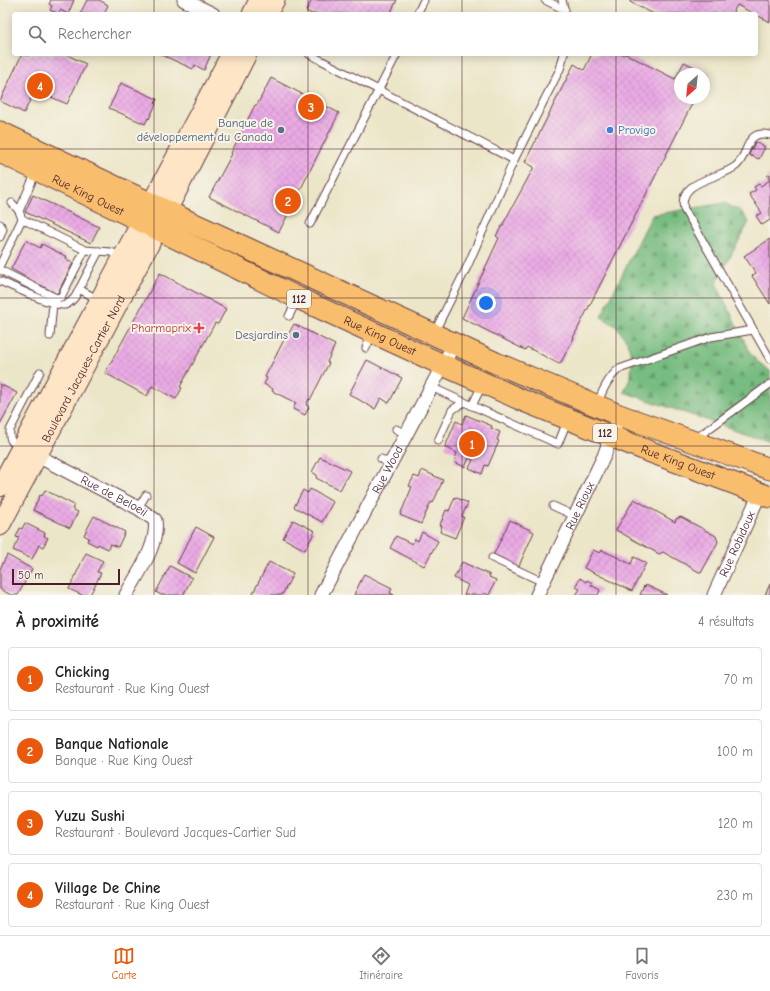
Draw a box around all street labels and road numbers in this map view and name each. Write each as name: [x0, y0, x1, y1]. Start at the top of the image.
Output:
street label: Rue King Ouest: [50, 172, 127, 219]
road number: 112: [287, 290, 311, 308]
street label: Boulevard Jacques-Cartier Nord: [39, 293, 128, 445]
street label: Rue King Ouest: [341, 313, 419, 359]
road number: 112: [593, 424, 617, 442]
street label: Rue King Ouest: [639, 442, 718, 483]
street label: Rue Wood: [369, 443, 406, 496]
street label: Rue de Beloeil: [78, 473, 150, 520]
street label: Rue Rioux: [563, 479, 598, 532]
street label: Rue Robidoux: [716, 509, 758, 579]

